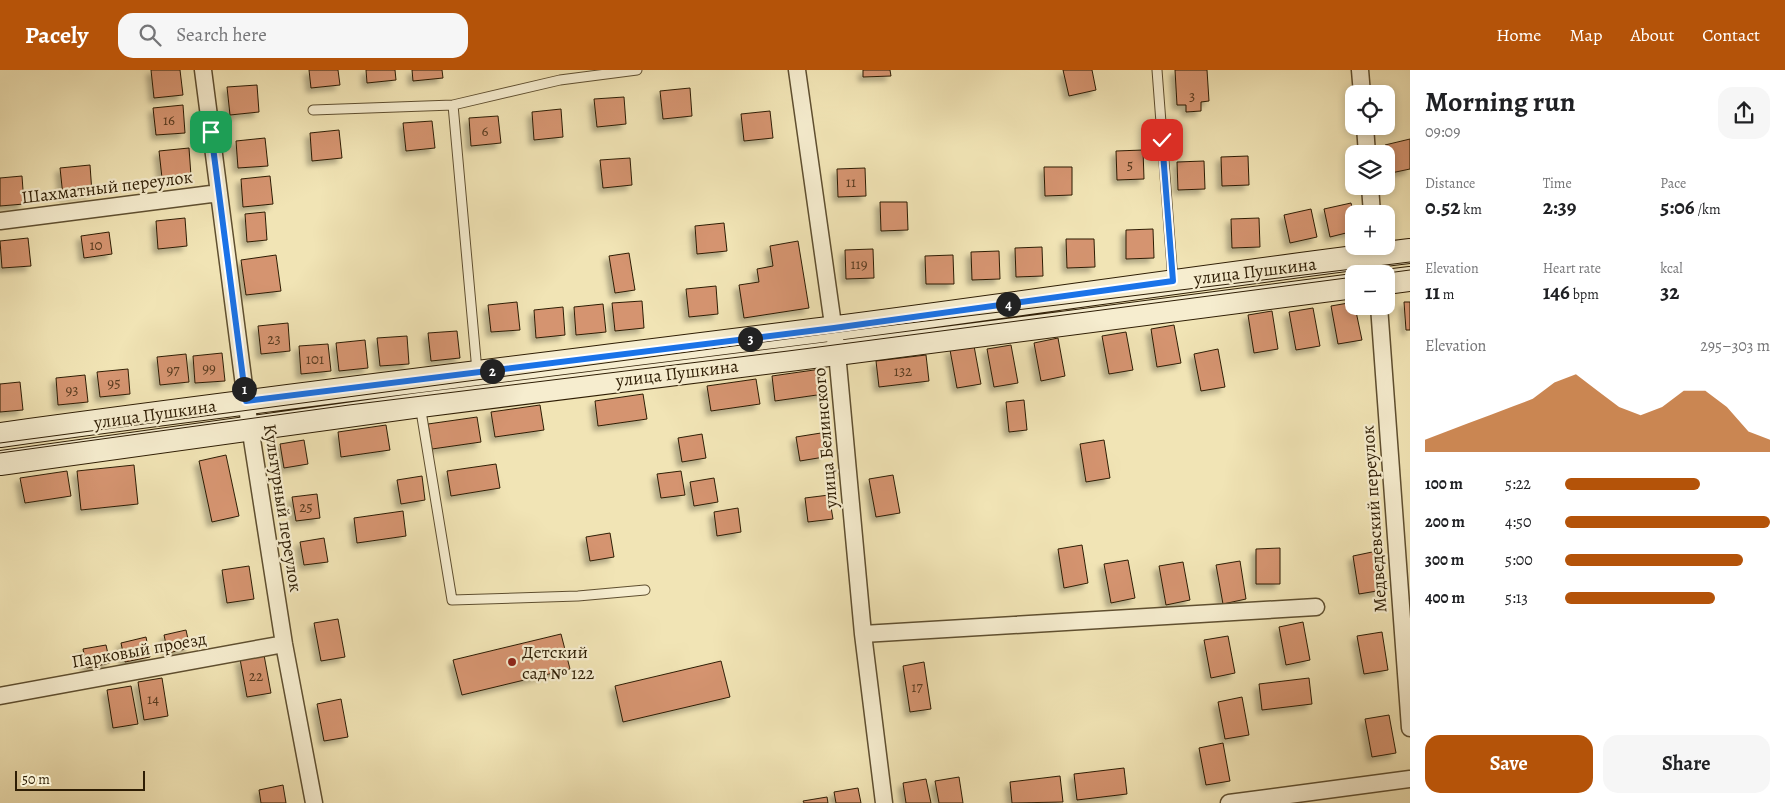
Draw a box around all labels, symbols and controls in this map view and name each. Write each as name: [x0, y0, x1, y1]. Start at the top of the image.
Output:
search box: [118, 13, 468, 58]
text: Pacely: [25, 19, 88, 51]
icon: search: [136, 21, 164, 49]
text: Search here: [176, 22, 267, 48]
text: Home: [1496, 23, 1541, 47]
text: Map: [1569, 23, 1602, 47]
text: About: [1630, 23, 1674, 47]
text: Contact: [1702, 23, 1760, 47]
text: Morning run: [1425, 83, 1575, 121]
map controls: [1345, 85, 1395, 315]
button: locate: [1345, 85, 1395, 135]
house number: 3: [1189, 86, 1195, 106]
button: share: [1718, 87, 1770, 139]
house number: 16: [163, 110, 175, 130]
pin: [190, 111, 232, 153]
icon: arrive: [197, 118, 225, 146]
pin: [1141, 119, 1183, 161]
house number: 6: [482, 121, 489, 141]
text: 09:09: [1425, 121, 1460, 143]
icon: check: [1148, 126, 1176, 154]
button: layers: [1345, 145, 1395, 195]
house number: 5: [1127, 155, 1133, 175]
street label: Шахматный переулок: [20, 165, 194, 209]
house number: 11: [846, 172, 856, 192]
text: Distance: [1425, 174, 1475, 193]
text: Time: [1543, 174, 1572, 193]
text: Pace: [1660, 174, 1686, 193]
text: 0.52: [1425, 193, 1460, 221]
text: 2:39: [1543, 193, 1577, 221]
text: 5:06: [1660, 193, 1695, 221]
text: km: [1460, 200, 1482, 219]
text: /km: [1695, 200, 1721, 219]
button: +: [1345, 205, 1395, 255]
house number: 10: [89, 235, 103, 255]
street label: улица Пушкина: [1191, 251, 1318, 291]
house number: 119: [850, 254, 868, 274]
text: Elevation: [1425, 259, 1479, 278]
text: Heart rate: [1543, 259, 1601, 278]
text: kcal: [1660, 259, 1683, 278]
button: −: [1345, 265, 1395, 315]
text: 11: [1425, 278, 1440, 306]
text: 146: [1543, 278, 1570, 306]
text: 32: [1660, 278, 1680, 306]
text: m: [1440, 285, 1454, 304]
text: bpm: [1570, 285, 1599, 304]
pin: 4: [996, 292, 1020, 316]
text: 4: [1005, 295, 1012, 314]
pin: 3: [738, 326, 762, 352]
house number: 23: [267, 329, 281, 349]
text: 3: [747, 330, 754, 349]
text: Elevation: [1425, 335, 1486, 357]
text: 295–303 m: [1700, 335, 1770, 357]
house number: 101: [306, 349, 324, 369]
street label: улица Пушкина: [613, 353, 740, 393]
house number: 99: [202, 358, 216, 378]
pin: 2: [480, 358, 504, 384]
house number: 97: [166, 360, 180, 380]
house number: 132: [894, 361, 912, 381]
text: 2: [489, 362, 496, 381]
street label: улица Белинского: [807, 367, 843, 510]
house number: 95: [107, 373, 121, 393]
pin: 1: [232, 376, 256, 402]
house number: 93: [65, 380, 79, 400]
text: 1: [242, 380, 247, 399]
street label: улица Пушкина: [91, 393, 218, 435]
street label: Культурный переулок: [258, 422, 308, 594]
street label: Медведевский переулок: [1355, 425, 1393, 613]
text: 100 m: [1425, 473, 1463, 495]
text: 5:22: [1505, 473, 1531, 495]
house number: 25: [299, 497, 313, 517]
text: 200 m: [1425, 511, 1465, 533]
text: 4:50: [1505, 511, 1531, 533]
text: 300 m: [1425, 549, 1464, 571]
text: 5:00: [1505, 549, 1533, 571]
text: 400 m: [1425, 587, 1465, 609]
text: 5:13: [1505, 587, 1528, 609]
street label: Парковый проезд: [70, 626, 208, 674]
place label: Детский сад № 122: [522, 640, 595, 685]
marker: Детский сад № 122: [506, 656, 518, 668]
house number: 22: [249, 666, 263, 686]
house number: 17: [911, 677, 923, 697]
house number: 14: [147, 689, 159, 709]
button: Save: [1425, 735, 1593, 793]
button: Share: [1603, 735, 1770, 793]
scale bar: [15, 768, 145, 791]
text: 50 m: [22, 770, 50, 789]

